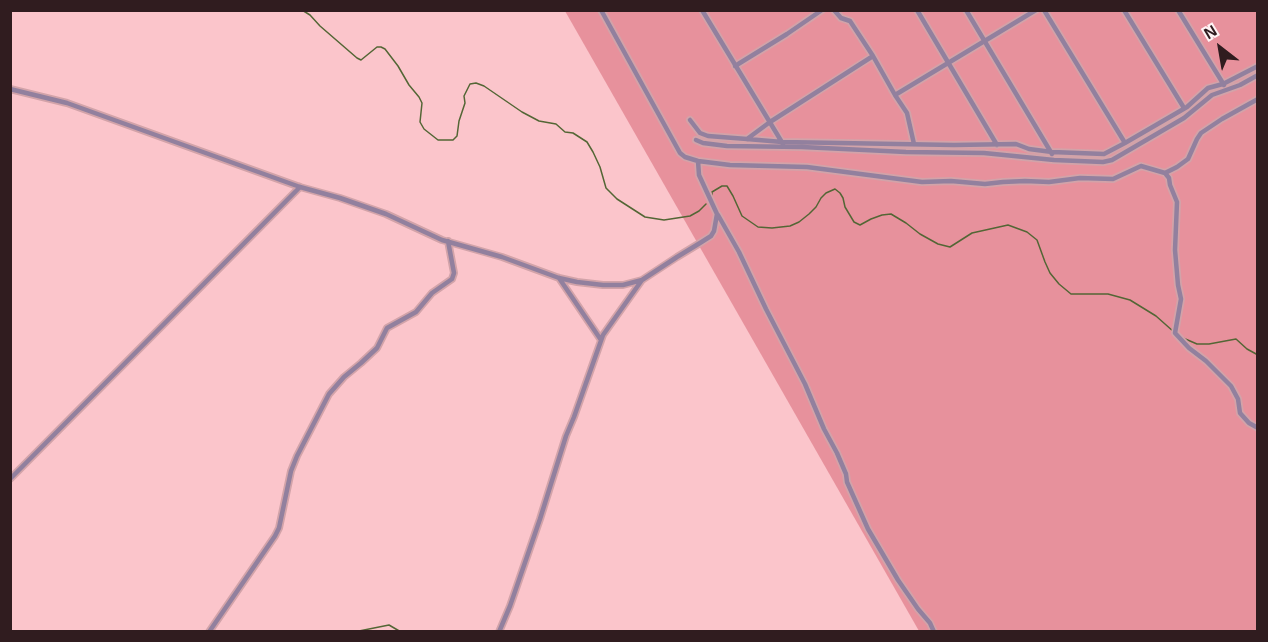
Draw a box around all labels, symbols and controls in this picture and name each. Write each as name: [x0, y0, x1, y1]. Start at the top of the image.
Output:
north arrow: [1190, 18, 1250, 78]
text: N: [1201, 22, 1220, 42]

